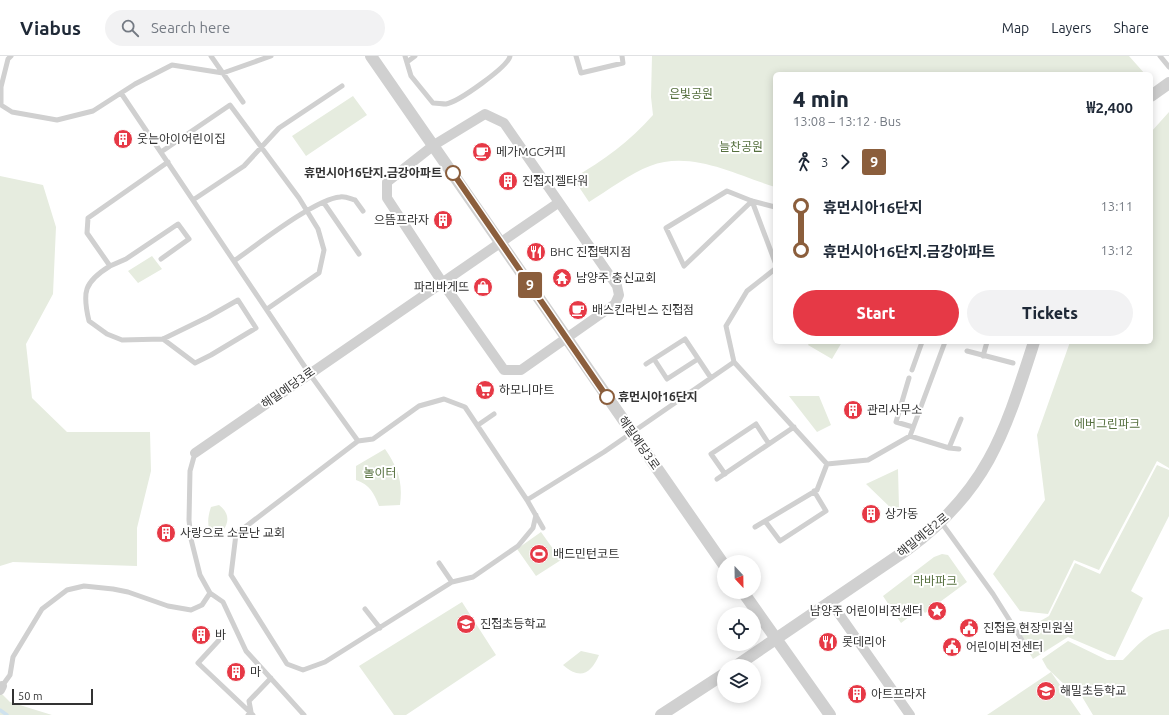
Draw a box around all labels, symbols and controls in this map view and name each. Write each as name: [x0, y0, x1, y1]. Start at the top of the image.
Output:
search box: [105, 10, 385, 46]
text: Viabus: [20, 17, 81, 39]
icon: search: [119, 17, 141, 39]
text: Search here: [151, 19, 230, 36]
text: Map: [1002, 20, 1029, 36]
text: Layers: [1051, 20, 1091, 36]
text: Share: [1113, 20, 1149, 36]
text: 4 min: [793, 86, 849, 111]
park label: 은빛공원: [669, 87, 713, 100]
text: ₩2,400: [1087, 99, 1133, 116]
text: 13:08 – 13:12 · Bus: [793, 114, 901, 128]
building icon: 웃는아이어린이집: [112, 128, 134, 150]
place label: 웃는아이어린이집: [137, 132, 225, 145]
park label: 늘찬공원: [719, 140, 763, 153]
cafe icon: 메가MGC커피: [471, 141, 493, 163]
place label: 메가MGC커피: [496, 145, 566, 158]
icon: walk: [793, 151, 815, 173]
icon: forward: [834, 151, 856, 173]
text: 9: [870, 154, 878, 170]
text: 3: [821, 155, 828, 169]
marker: 휴먼시아16단지.금강아파트: [445, 165, 461, 181]
place label: 휴먼시아16단지.금강아파트: [304, 166, 442, 179]
building icon: 진접지젤타워: [497, 170, 519, 192]
place label: 진접지젤타워: [522, 174, 588, 187]
text: 휴먼시아16단지: [823, 199, 923, 216]
text: 13:11: [1100, 199, 1133, 213]
building icon: 으뜸프라자: [432, 209, 454, 231]
place label: 으뜸프라자: [374, 213, 429, 226]
restaurant icon: BHC 진접택지점: [525, 241, 547, 263]
text: 휴먼시아16단지.금강아파트: [823, 243, 995, 260]
text: 13:12: [1100, 243, 1133, 257]
place label: BHC 진접택지점: [550, 245, 631, 258]
temple icon: 남양주 충신교회: [551, 267, 573, 289]
place label: 남양주 충신교회: [576, 271, 656, 284]
line badge: 9: [517, 272, 543, 298]
shop icon: 파리바게뜨: [472, 276, 494, 298]
text: 9: [526, 277, 534, 293]
place label: 파리바게뜨: [414, 280, 469, 293]
button: Start: [793, 290, 959, 336]
button: Tickets: [967, 290, 1133, 336]
cafe icon: 배스킨라빈스 진접점: [567, 299, 589, 321]
place label: 배스킨라빈스 진접점: [592, 303, 694, 316]
street label: 해밀예당3로: [259, 364, 317, 411]
supermarket icon: 하모니마트: [474, 379, 496, 401]
place label: 하모니마트: [499, 383, 554, 396]
marker: 휴먼시아16단지: [599, 389, 615, 405]
place label: 휴먼시아16단지: [618, 390, 698, 403]
building icon: 관리사무소: [842, 399, 864, 421]
place label: 관리사무소: [867, 403, 922, 416]
street label: 해밀예당3로: [616, 414, 663, 472]
park label: 에버그린파크: [1074, 417, 1140, 430]
park label: 놀이터: [363, 466, 397, 479]
building icon: 상가동: [860, 503, 882, 525]
place label: 상가동: [885, 507, 918, 520]
street label: 해밀예당2로: [895, 510, 951, 559]
building icon: 사랑으로 소문난 교회: [155, 522, 177, 544]
place label: 사랑으로 소문난 교회: [180, 526, 285, 539]
sports icon: 배드민턴코트: [528, 543, 550, 565]
place label: 배드민턴코트: [553, 547, 619, 560]
north arrow: [717, 555, 761, 599]
map controls: [717, 555, 761, 703]
park label: 라바파크: [913, 574, 957, 587]
place icon: 남양주 어린이비전센터: [926, 600, 948, 622]
place label: 남양주 어린이비전센터: [810, 604, 923, 617]
button: locate: [717, 607, 761, 651]
school or university icon: 진접초등학교: [455, 613, 477, 635]
place label: 진접초등학교: [480, 617, 546, 630]
public building icon: 진접읍 현장민원실: [958, 617, 980, 639]
place label: 진접읍 현장민원실: [983, 621, 1074, 634]
building icon: 바: [190, 624, 212, 646]
place label: 바: [215, 628, 226, 641]
restaurant icon: 롯데리아: [817, 631, 839, 653]
place label: 롯데리아: [842, 635, 886, 648]
public building icon: 어린이비전센터: [941, 636, 963, 658]
place label: 어린이비전센터: [966, 640, 1043, 653]
button: layers: [717, 659, 761, 703]
building icon: 마: [225, 661, 247, 683]
place label: 마: [250, 665, 261, 678]
school or university icon: 해밀초등학교: [1035, 680, 1057, 702]
building icon: 아트프라자: [846, 683, 868, 705]
place label: 해밀초등학교: [1060, 684, 1126, 697]
scale bar: [12, 687, 93, 706]
place label: 아트프라자: [871, 687, 926, 700]
text: 50 m: [18, 690, 42, 702]

